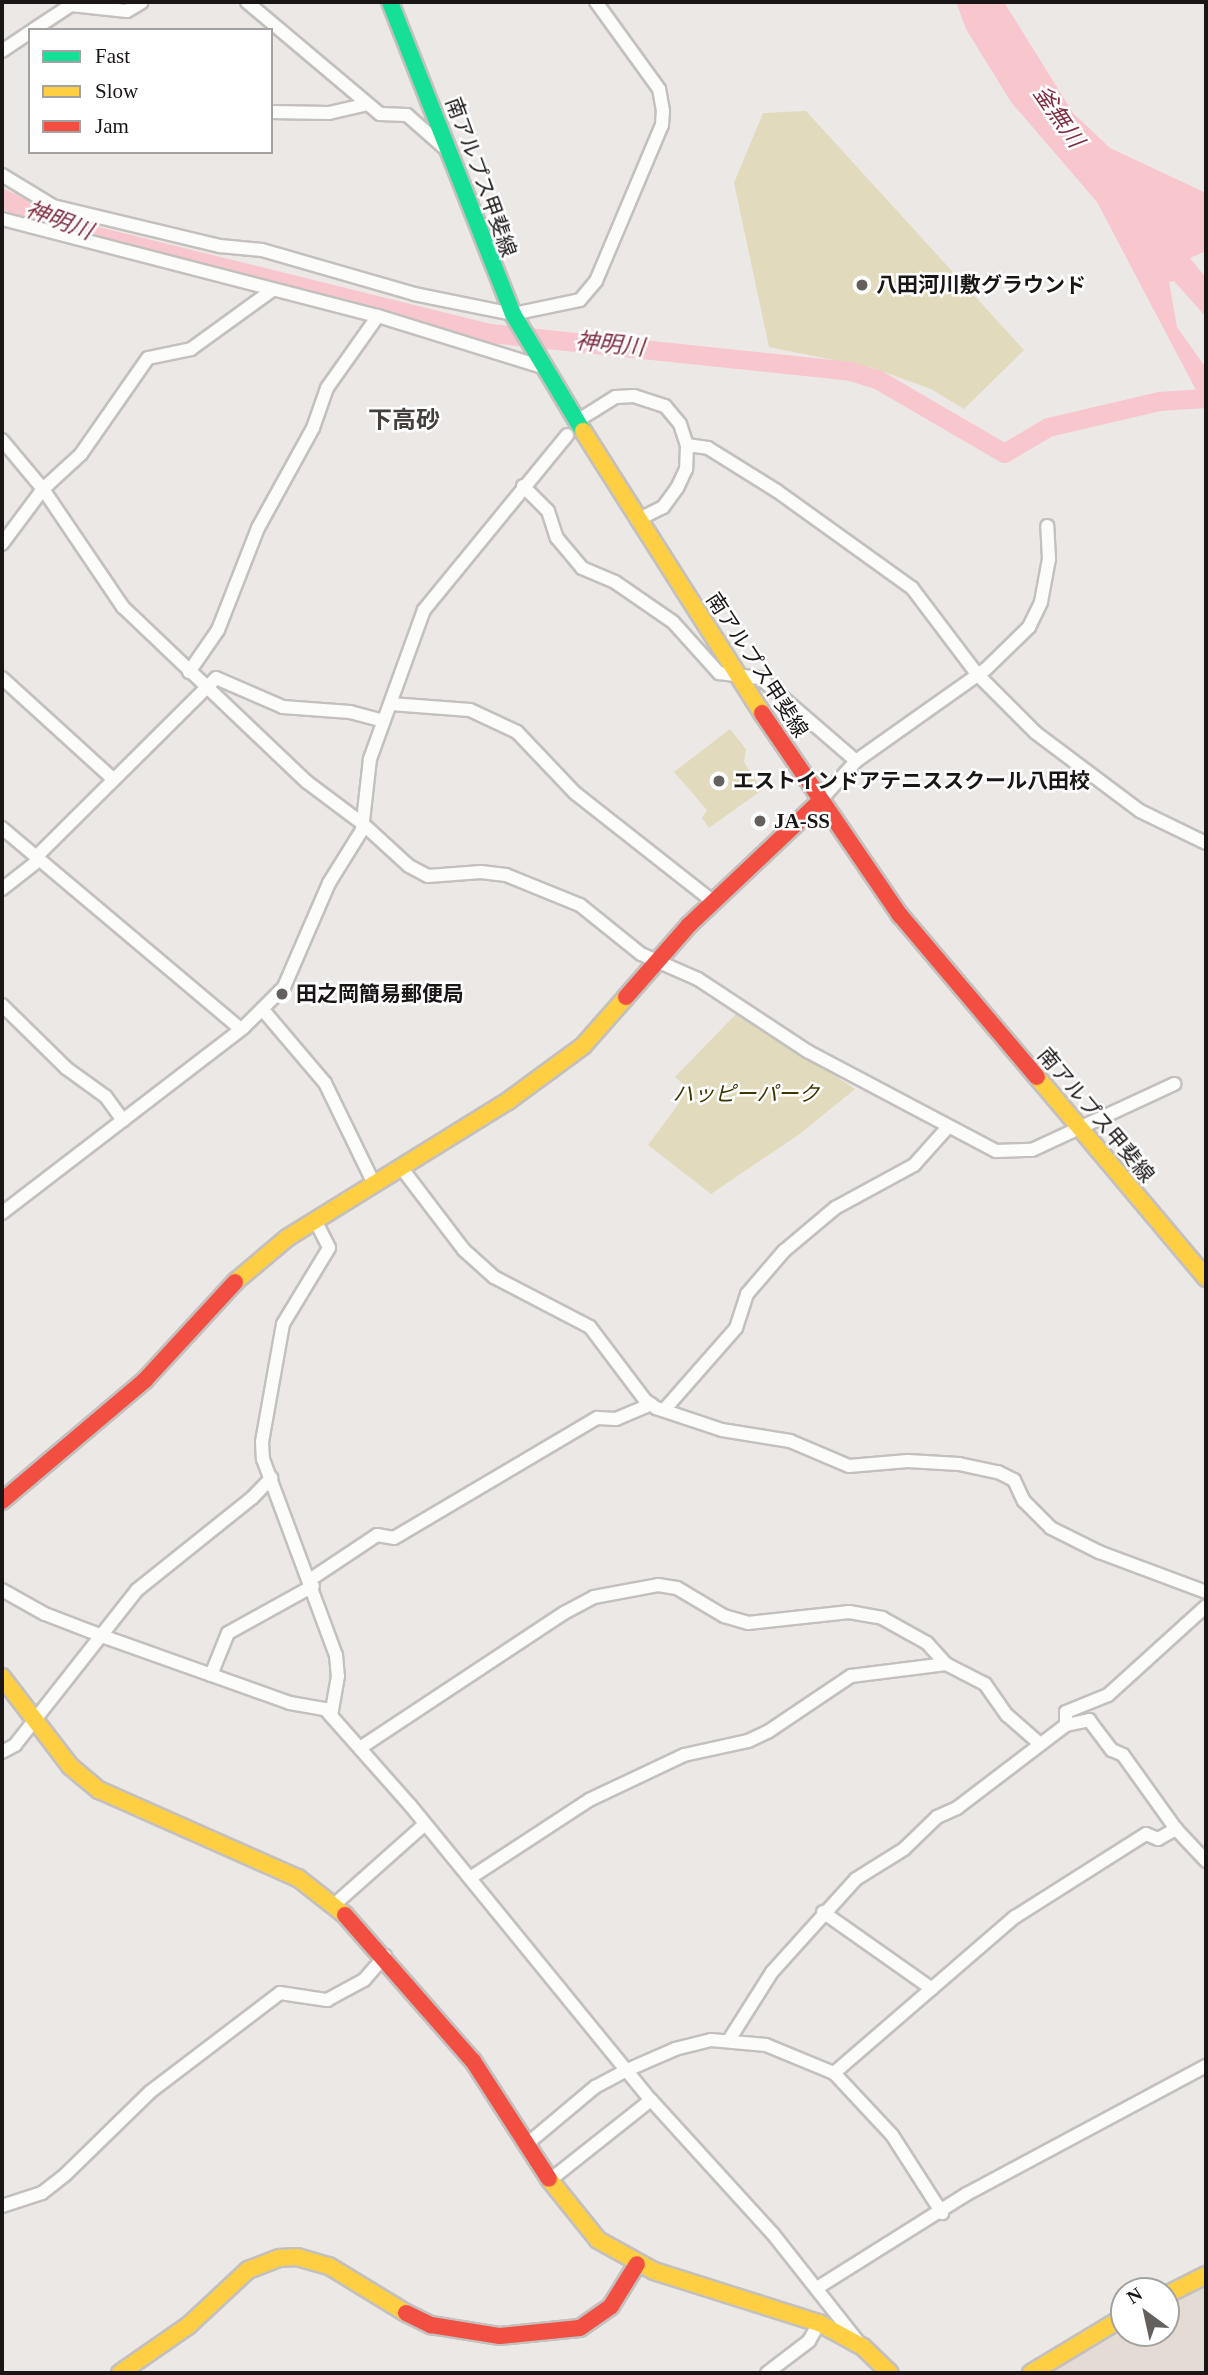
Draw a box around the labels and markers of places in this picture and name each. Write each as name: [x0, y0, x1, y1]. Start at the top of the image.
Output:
place label: 八田河川敷グラウンド: [876, 272, 1086, 298]
marker: 八田河川敷グラウンド: [854, 277, 870, 293]
place label: エストインドアテニススクール八田校: [733, 768, 1090, 794]
marker: エストインドアテニススクール八田校: [711, 773, 727, 789]
place label: JA-SS: [774, 808, 830, 834]
marker: JA-SS: [752, 813, 768, 829]
place label: 田之岡簡易郵便局: [296, 981, 464, 1007]
marker: 田之岡簡易郵便局: [274, 986, 290, 1002]

